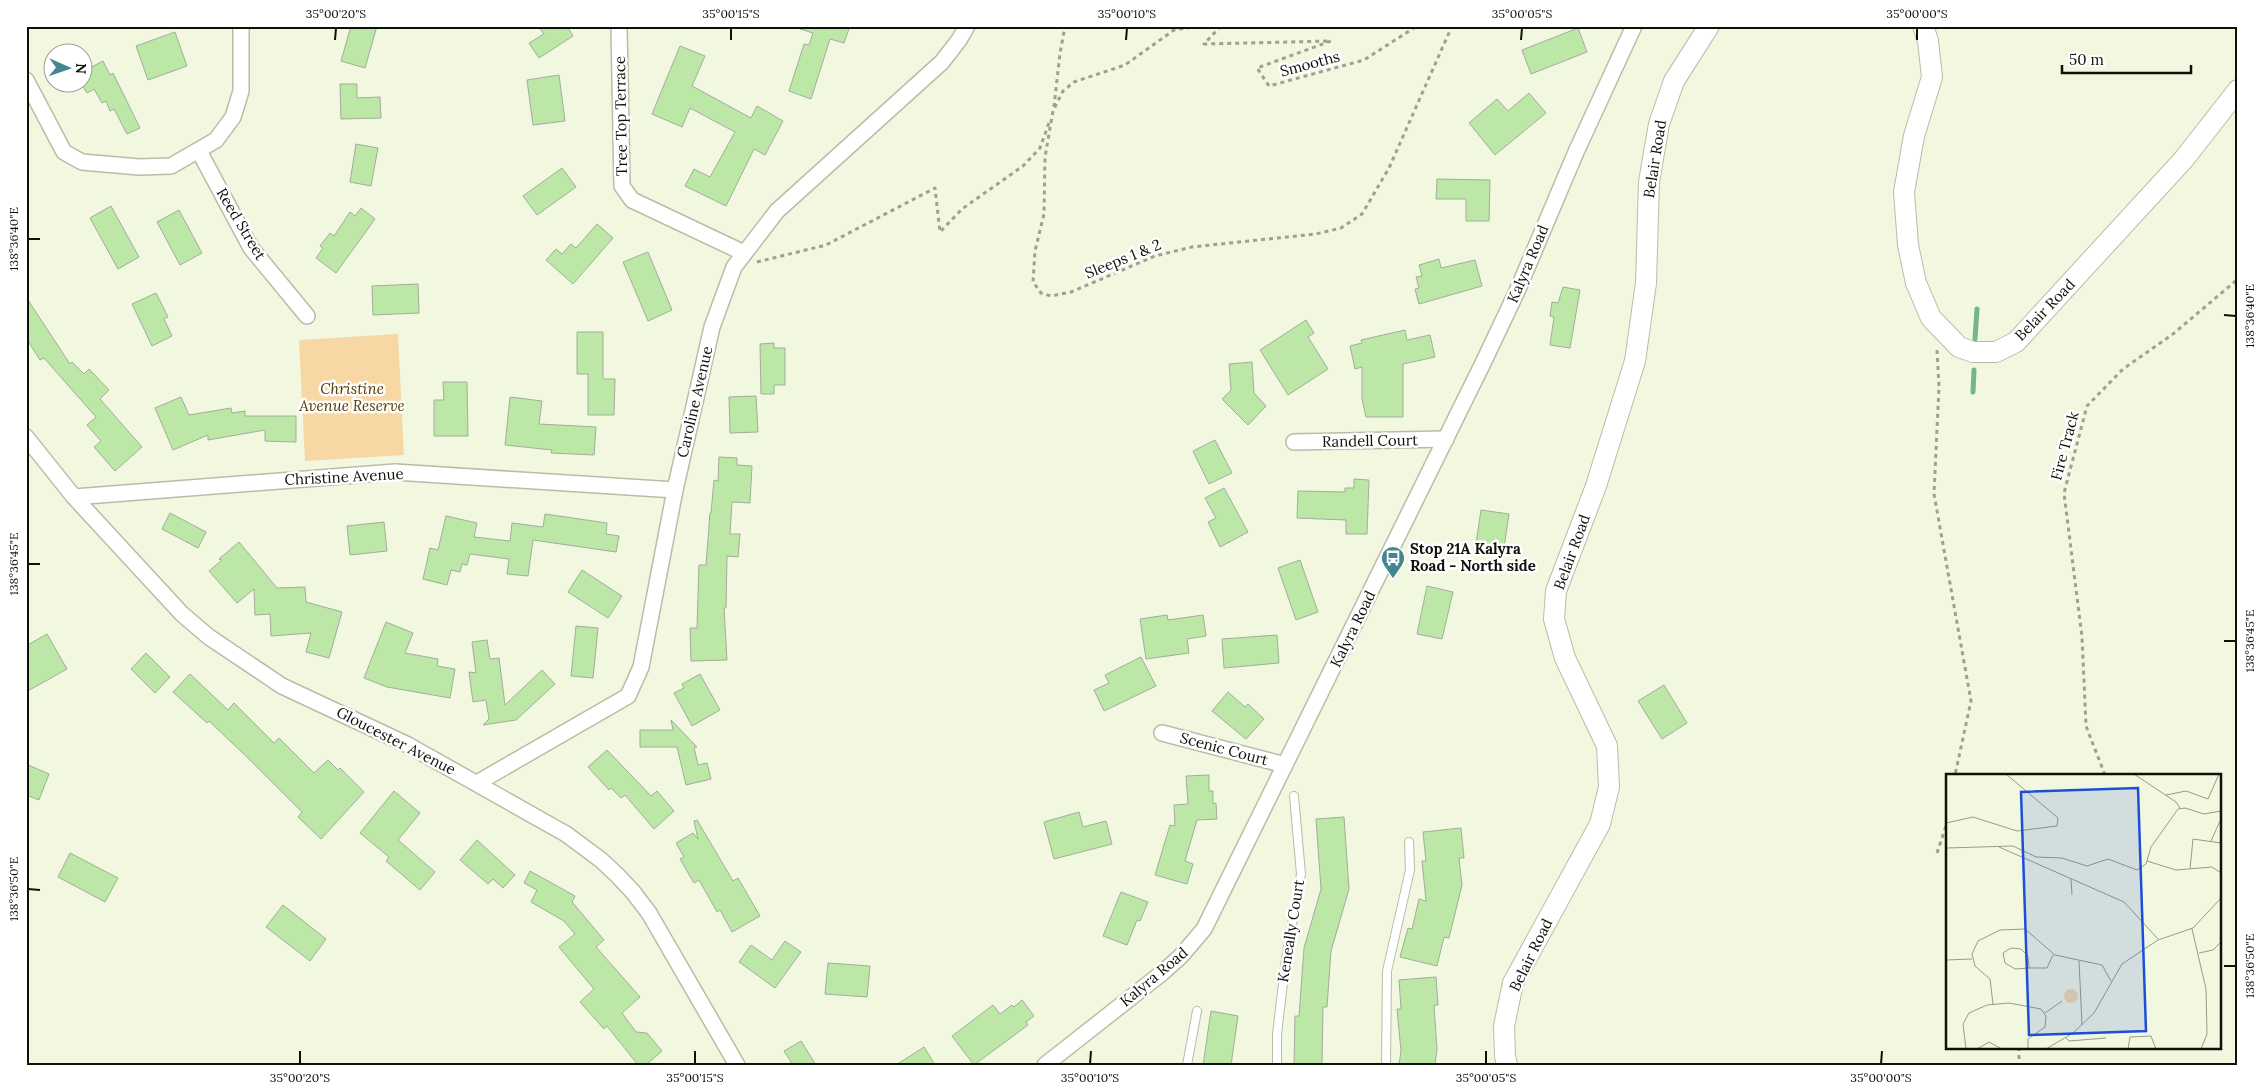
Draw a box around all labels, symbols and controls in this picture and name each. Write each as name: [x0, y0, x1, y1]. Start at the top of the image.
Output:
text: 35°00'20"S: [306, 6, 366, 21]
text: 35°00'15"S: [702, 6, 760, 21]
text: 35°00'10"S: [1098, 6, 1156, 21]
text: 35°00'05"S: [1492, 6, 1552, 21]
text: 35°00'00"S: [1886, 6, 1948, 21]
north arrow: [42, 42, 92, 92]
scale bar: [2062, 42, 2190, 74]
street label: Smooths: [1278, 46, 1342, 81]
text: 50 m: [2069, 50, 2104, 69]
street label: Tree Top Terrace: [610, 56, 631, 176]
text: N: [72, 63, 90, 74]
street label: Belair Road: [1639, 119, 1670, 199]
street label: Reed Street: [212, 184, 270, 263]
text: 138°36'40"E: [6, 207, 21, 271]
street label: Kalyra Road: [1503, 222, 1552, 306]
street label: Sleeps 1 & 2: [1082, 235, 1164, 282]
street label: Belair Road: [2010, 275, 2079, 345]
text: 138°36'40"E: [2242, 284, 2257, 348]
street label: Caroline Avenue: [672, 344, 717, 459]
park label: Christine Avenue Reserve: [298, 379, 405, 415]
street label: Fire Track: [2046, 409, 2083, 482]
street label: Randell Court: [1322, 430, 1418, 451]
street label: Christine Avenue: [284, 464, 404, 489]
street label: Belair Road: [1549, 512, 1594, 592]
text: 138°36'45"E: [6, 533, 21, 595]
place label: Stop 21A Kalyra Road - North side: [1410, 539, 1536, 575]
bus stop icon: Stop 21A Kalyra Road - North side: [1380, 545, 1406, 579]
street label: Kalyra Road: [1326, 587, 1379, 670]
text: 138°36'45"E: [2242, 610, 2257, 672]
street label: Gloucester Avenue: [333, 702, 459, 779]
street label: Scenic Court: [1178, 728, 1270, 769]
inset map: [1946, 774, 2222, 1048]
text: 138°36'50"E: [6, 857, 21, 921]
street label: Keneally Court: [1273, 878, 1308, 984]
street label: Belair Road: [1505, 915, 1556, 994]
text: 138°36'50"E: [2242, 934, 2257, 998]
street label: Kalyra Road: [1116, 943, 1192, 1011]
text: 35°00'20"S: [270, 1070, 330, 1085]
text: 35°00'15"S: [666, 1070, 724, 1085]
text: 35°00'10"S: [1061, 1070, 1119, 1085]
text: 35°00'05"S: [1456, 1070, 1516, 1085]
text: 35°00'00"S: [1850, 1070, 1912, 1085]

